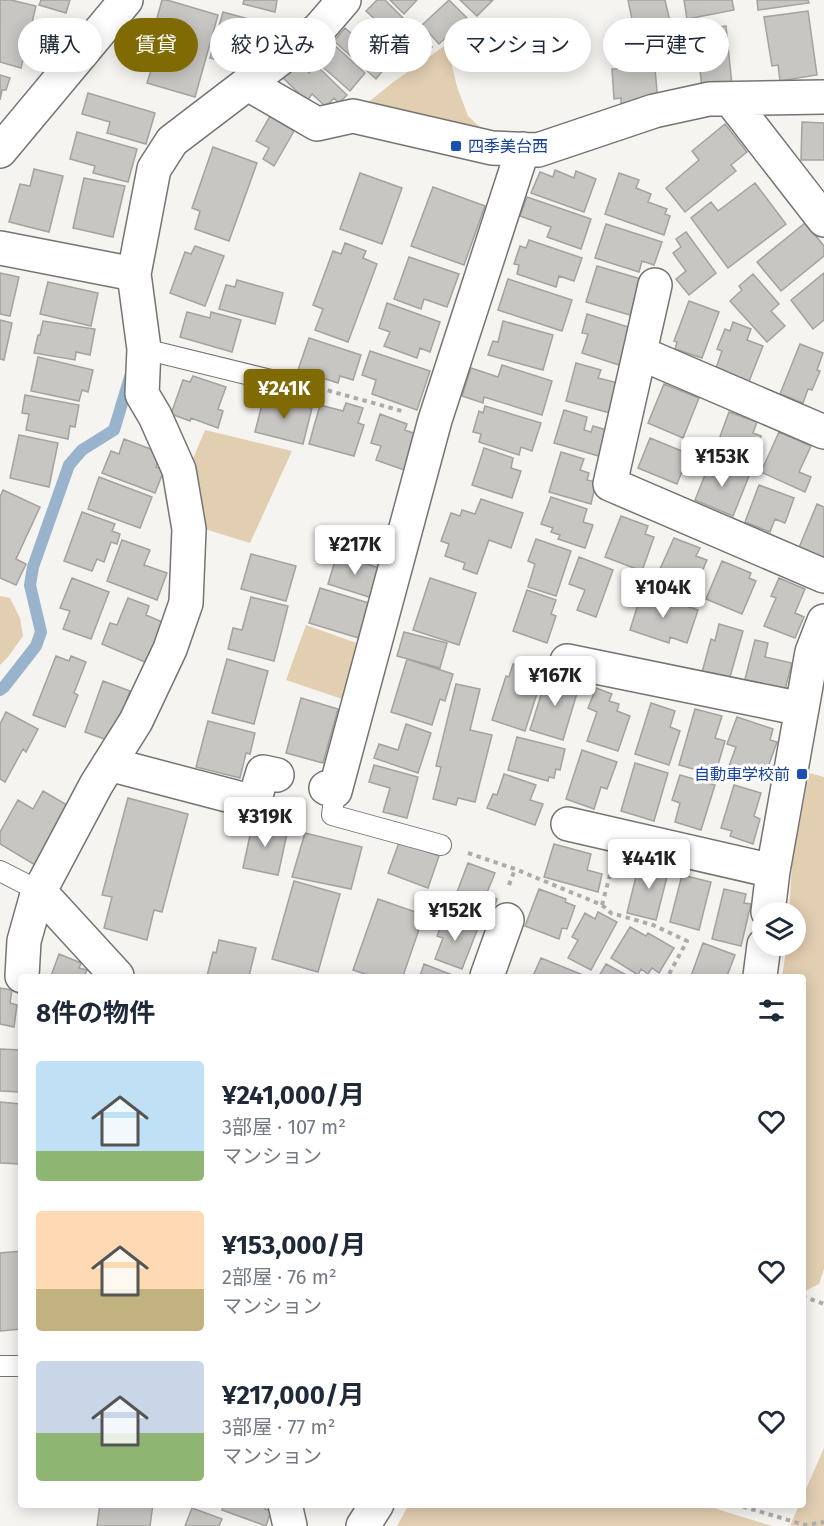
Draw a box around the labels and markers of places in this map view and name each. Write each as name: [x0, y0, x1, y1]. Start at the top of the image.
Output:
place label: 四季美台西: [468, 137, 548, 156]
marker: 四季美台西: [449, 139, 463, 153]
pin: ¥241K: [242, 369, 326, 420]
pin: ¥153K: [680, 437, 764, 488]
pin: ¥217K: [313, 525, 397, 576]
pin: ¥104K: [621, 568, 705, 619]
pin: ¥167K: [513, 656, 597, 707]
place label: 自動車学校前: [694, 765, 790, 784]
marker: 自動車学校前: [795, 767, 809, 781]
pin: ¥319K: [223, 797, 307, 848]
pin: ¥441K: [607, 839, 691, 890]
pin: ¥152K: [413, 891, 497, 942]

